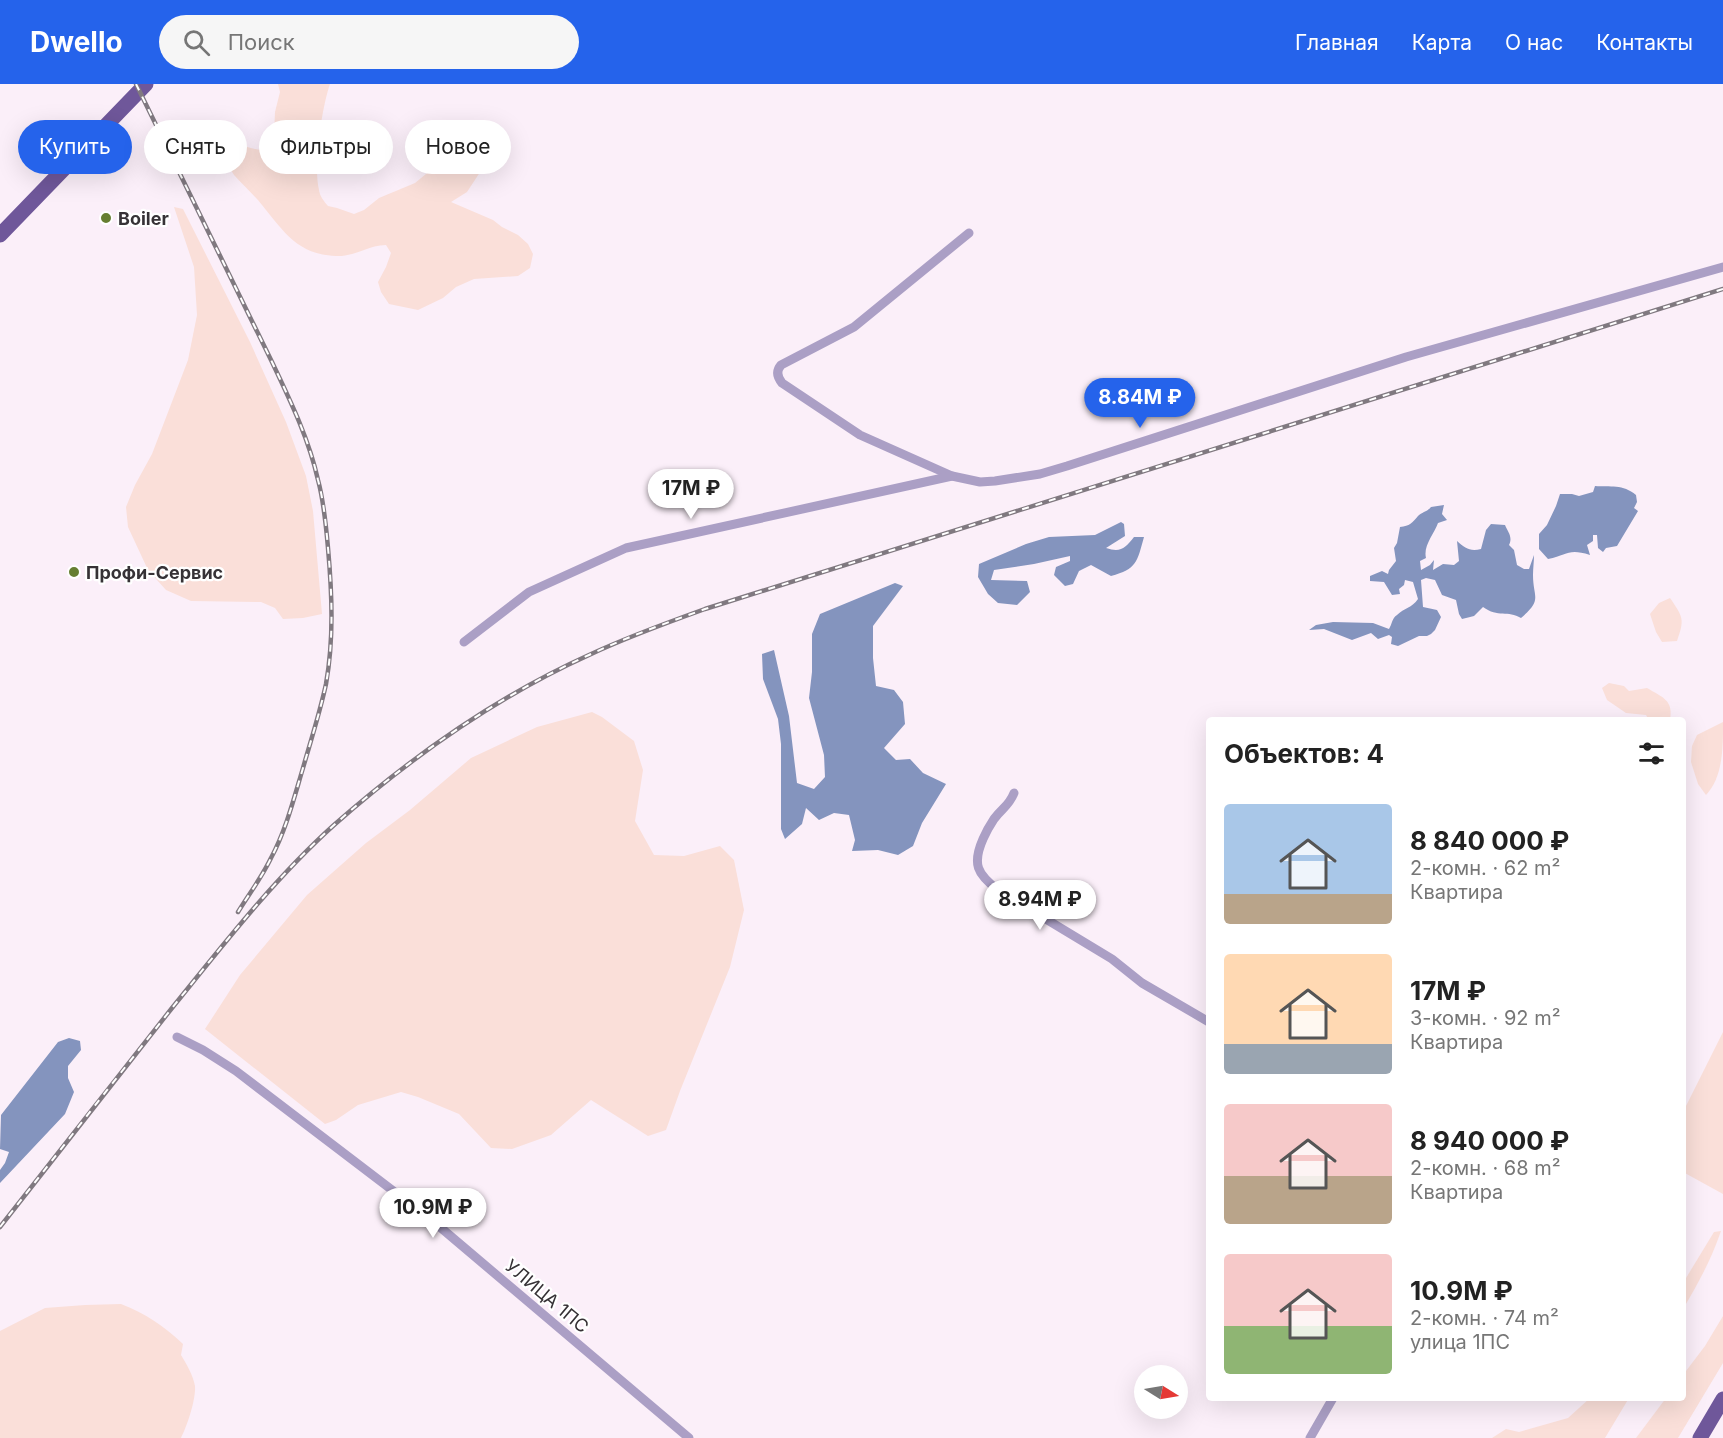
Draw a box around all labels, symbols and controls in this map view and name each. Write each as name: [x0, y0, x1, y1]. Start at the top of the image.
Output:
search box: [159, 15, 579, 69]
text: Dwello: [30, 25, 123, 59]
icon: search: [180, 26, 213, 59]
text: Поиск: [228, 29, 295, 55]
text: Главная: [1295, 30, 1379, 55]
text: Карта: [1412, 30, 1472, 55]
text: О нас: [1505, 30, 1563, 55]
text: Контакты: [1596, 30, 1693, 55]
chip: Купить: [18, 120, 132, 174]
chip: Снять: [144, 120, 247, 174]
chip: Фильтры: [259, 120, 393, 174]
chip: Новое: [405, 120, 511, 174]
place label: Boiler: [118, 208, 169, 229]
marker: Boiler: [99, 211, 113, 225]
pin: 8.84M ₽: [1085, 378, 1195, 429]
text: 8.84M ₽: [1098, 385, 1182, 409]
pin: 17M ₽: [649, 469, 733, 520]
text: 17M ₽: [662, 476, 720, 500]
place label: Профи-Сервис: [86, 562, 223, 583]
marker: Профи-Сервис: [67, 565, 81, 579]
icon: filters: [1635, 737, 1668, 770]
text: Объектов: 4: [1224, 738, 1384, 769]
text: 8 840 000 ₽: [1410, 825, 1569, 856]
icon: home: [1272, 828, 1344, 900]
text: 2-комн. · 62 m²: [1410, 856, 1560, 880]
pin: 8.94M ₽: [985, 880, 1095, 931]
text: Квартира: [1410, 880, 1503, 904]
text: 8.94M ₽: [998, 887, 1082, 911]
text: 17M ₽: [1410, 975, 1486, 1006]
icon: home: [1272, 978, 1344, 1050]
text: 3-комн. · 92 m²: [1410, 1006, 1561, 1030]
text: Квартира: [1410, 1030, 1503, 1054]
text: 8 940 000 ₽: [1410, 1125, 1569, 1156]
icon: home: [1272, 1128, 1344, 1200]
text: 2-комн. · 68 m²: [1410, 1156, 1561, 1180]
text: Квартира: [1410, 1180, 1503, 1204]
pin: 10.9M ₽: [378, 1188, 488, 1239]
text: 10.9M ₽: [393, 1195, 473, 1219]
street label: УЛИЦА 1ПС: [501, 1255, 593, 1337]
text: 10.9M ₽: [1410, 1275, 1513, 1306]
icon: home: [1272, 1278, 1344, 1350]
text: 2-комн. · 74 m²: [1410, 1306, 1559, 1330]
text: улица 1ПС: [1410, 1330, 1510, 1354]
north arrow: [1134, 1365, 1188, 1419]
map controls: [1134, 1365, 1188, 1419]

